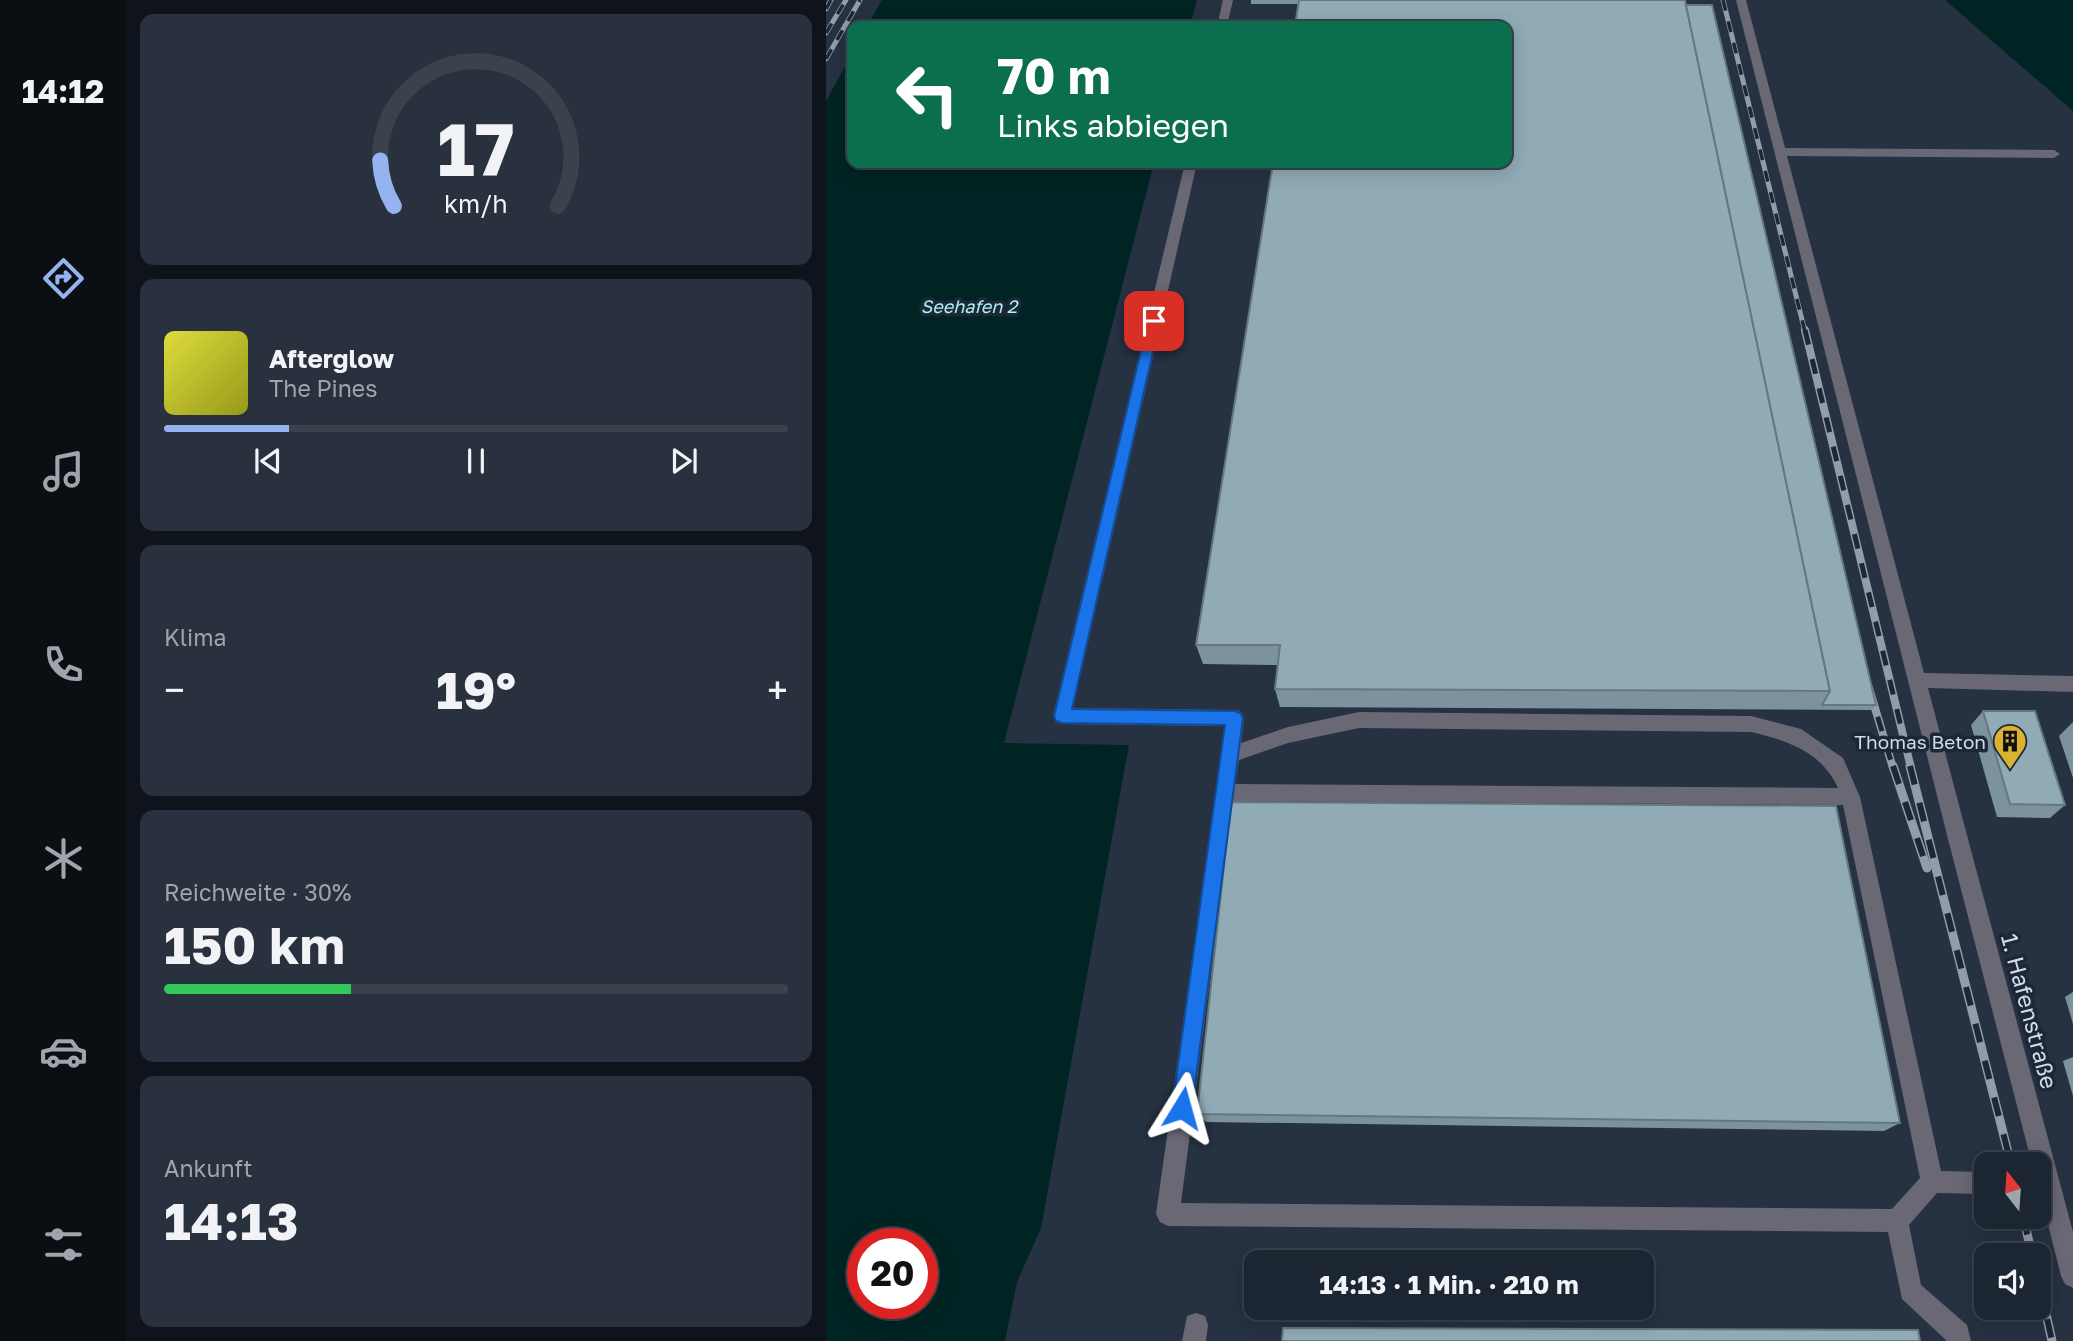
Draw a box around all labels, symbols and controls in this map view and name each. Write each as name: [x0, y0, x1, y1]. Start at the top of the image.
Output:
text: 70 m: [997, 46, 1111, 105]
icon: left: [882, 49, 973, 140]
text: 14:12: [22, 72, 104, 110]
text: 17: [437, 105, 515, 192]
text: Links abbiegen: [997, 106, 1229, 144]
text: km/h: [444, 188, 508, 219]
icon: directions: [39, 254, 88, 303]
pin: [1124, 291, 1184, 351]
water label: Seehafen 2: [921, 295, 1019, 317]
icon: arrive: [1135, 302, 1173, 340]
text: Afterglow: [269, 343, 394, 374]
text: The Pines: [269, 374, 377, 402]
icon: previous: [249, 442, 287, 480]
icon: pause: [457, 442, 495, 480]
icon: next: [665, 442, 703, 480]
icon: music: [39, 447, 88, 496]
text: Klima: [164, 623, 227, 651]
icon: phone: [39, 640, 88, 689]
text: 19°: [436, 658, 516, 720]
text: −: [164, 667, 185, 712]
text: +: [767, 667, 788, 712]
building icon: Thomas Beton: [1991, 722, 2029, 771]
place label: Thomas Beton: [1854, 730, 1986, 753]
icon: climate: [39, 834, 88, 883]
text: Reichweite · 30%: [164, 878, 351, 906]
text: 150 km: [164, 913, 345, 975]
street label: 1. Hafenstraße: [1996, 930, 2064, 1092]
icon: car: [39, 1027, 88, 1076]
position arrow: [1145, 1071, 1219, 1145]
north arrow: [1974, 1152, 2051, 1228]
map controls: [1974, 1152, 2051, 1320]
text: Ankunft: [164, 1154, 252, 1182]
text: 14:13: [164, 1189, 298, 1251]
icon: filters: [39, 1220, 88, 1269]
speed limit sign: 20: [847, 1228, 938, 1319]
button: sound: [1974, 1243, 2051, 1320]
text: 14:13 · 1 Min. · 210 m: [1319, 1269, 1579, 1300]

